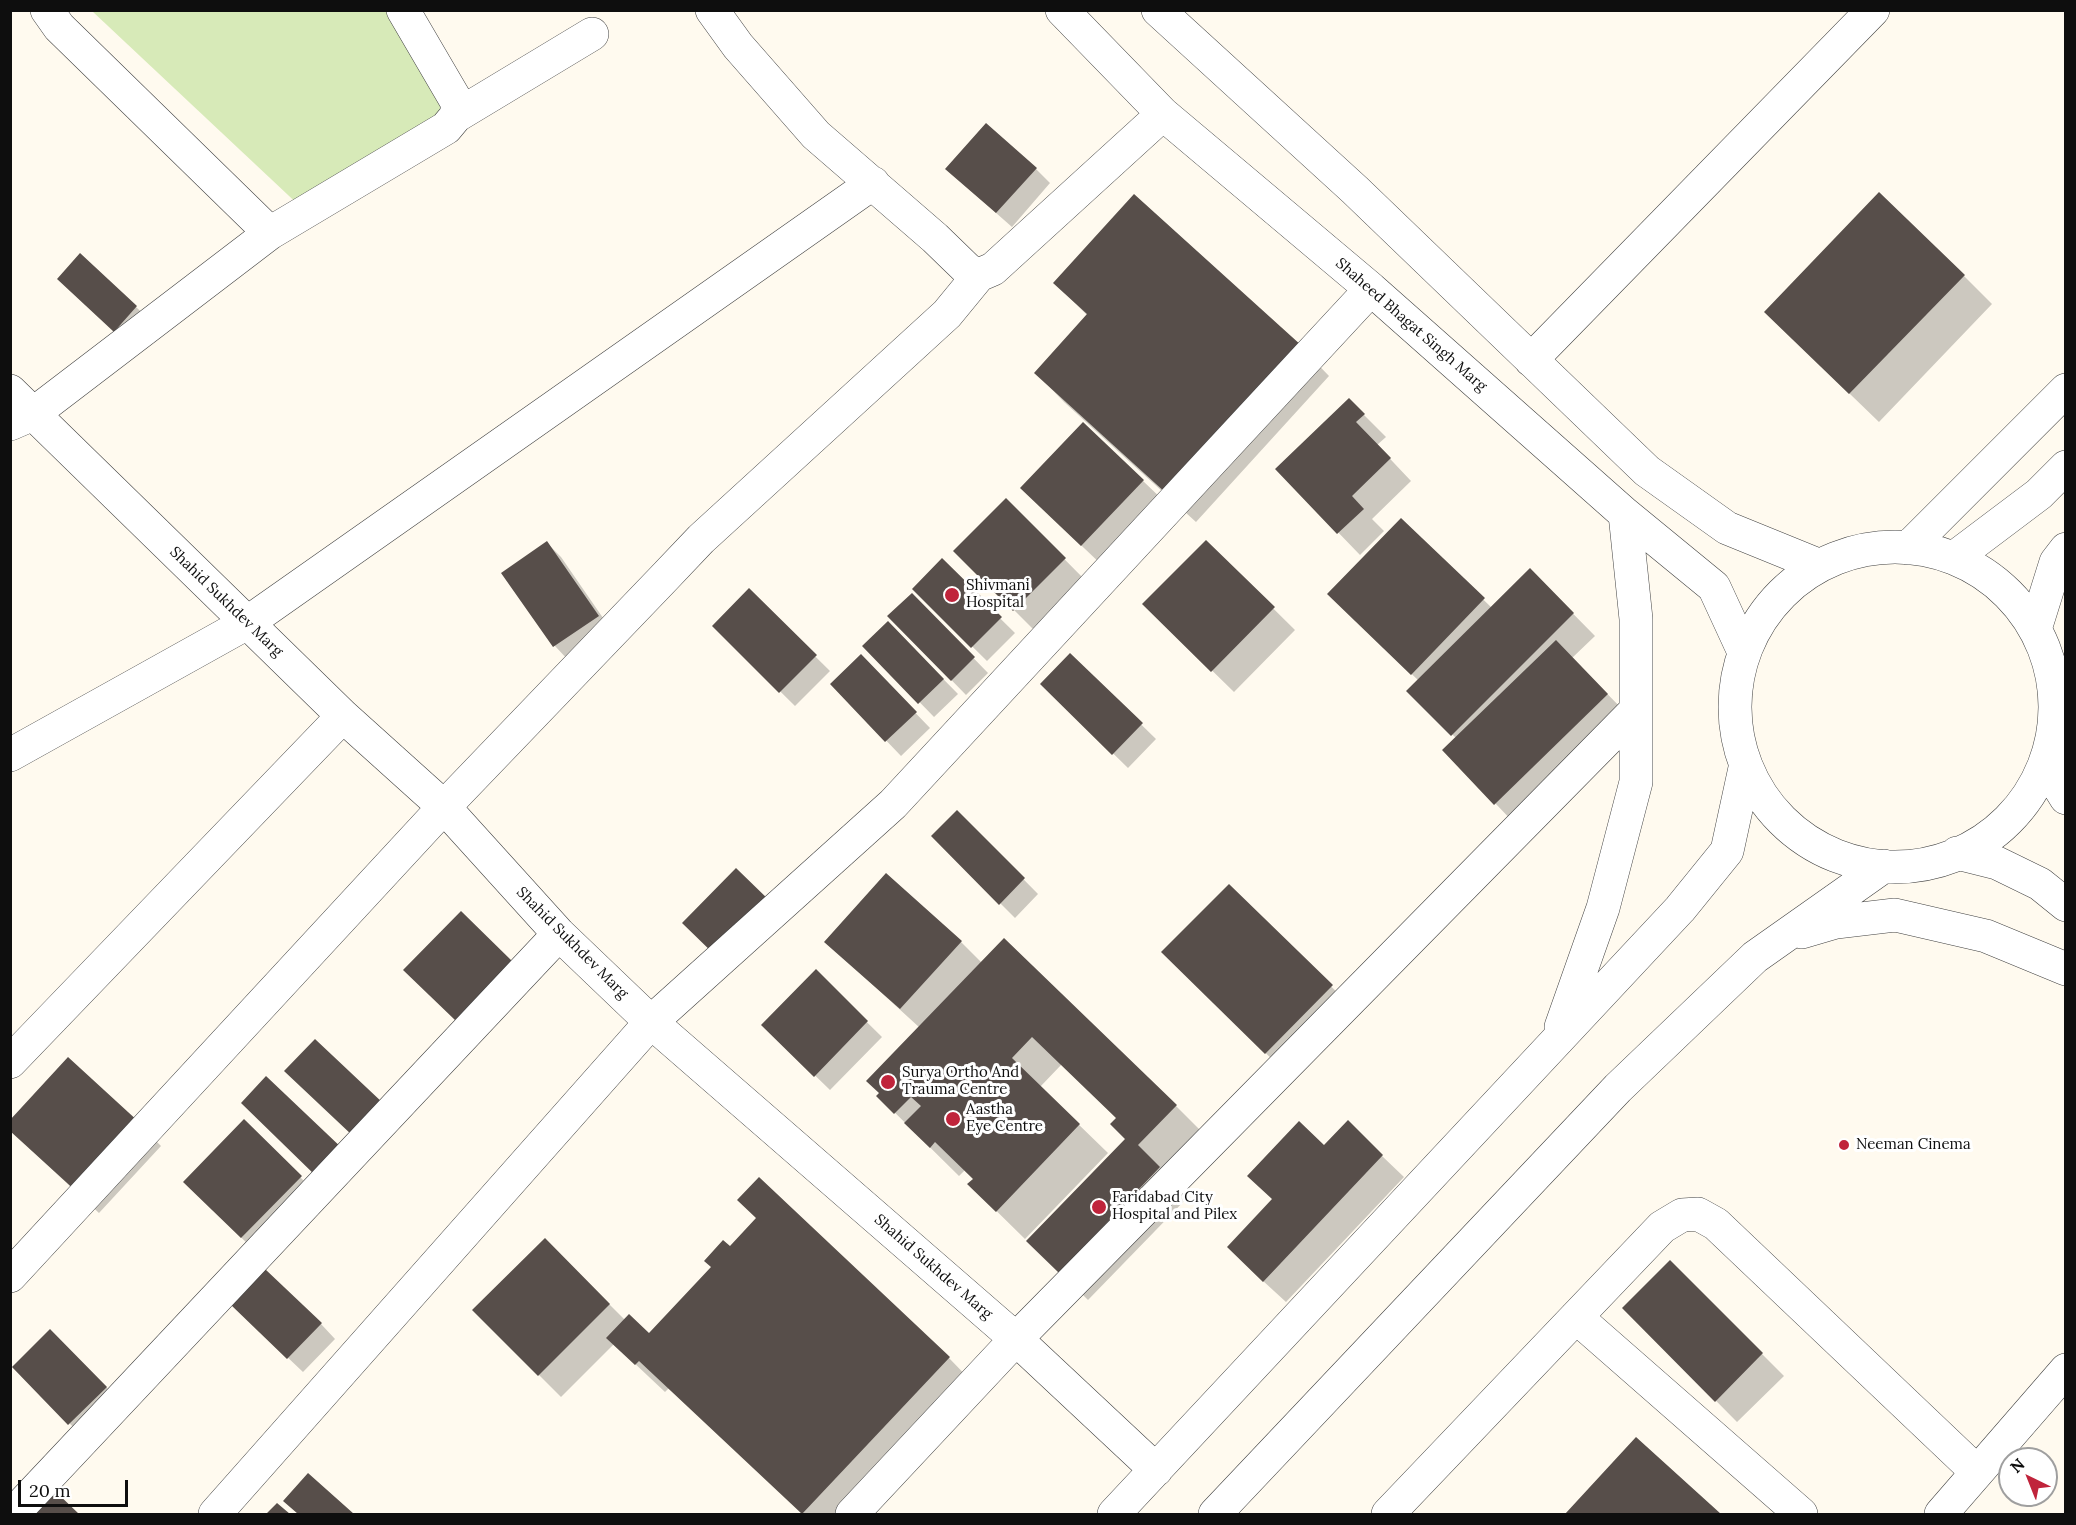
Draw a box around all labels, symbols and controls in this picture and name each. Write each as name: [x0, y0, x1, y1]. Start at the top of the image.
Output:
street label: Shaheed Bhagat Singh Marg: [1332, 254, 1490, 396]
street label: Shahid Sukhdev Marg: [166, 543, 286, 661]
place label: Shivmani Hospital: [966, 577, 1030, 612]
marker: Shivmani Hospital: [943, 586, 961, 604]
street label: Shahid Sukhdev Marg: [512, 883, 632, 1003]
place label: Surya Ortho And Trauma Centre: [902, 1064, 1019, 1099]
marker: Surya Ortho And Trauma Centre: [879, 1073, 897, 1091]
place label: Aastha Eye Centre: [966, 1101, 1043, 1136]
marker: Aastha Eye Centre: [944, 1110, 962, 1128]
place label: Neeman Cinema: [1856, 1136, 1971, 1154]
marker: Neeman Cinema: [1837, 1138, 1851, 1152]
place label: Faridabad City Hospital and Pilex: [1112, 1189, 1237, 1224]
marker: Faridabad City Hospital and Pilex: [1090, 1198, 1108, 1216]
street label: Shahid Sukhdev Marg: [870, 1211, 996, 1323]
north arrow: [1998, 1447, 2058, 1507]
text: N: [2006, 1454, 2028, 1477]
scale bar: [21, 1468, 130, 1506]
text: 20 m: [29, 1479, 71, 1502]

